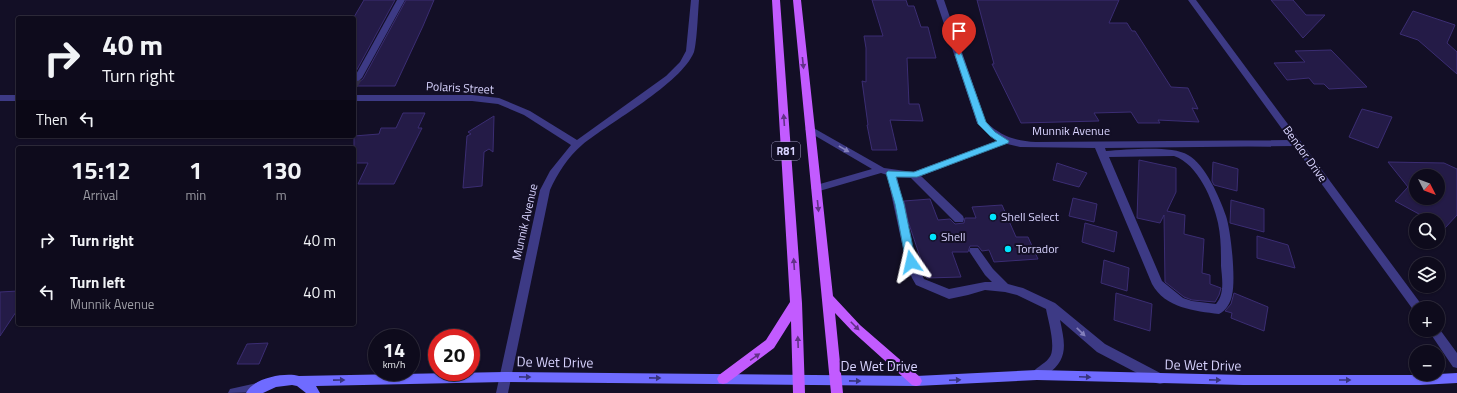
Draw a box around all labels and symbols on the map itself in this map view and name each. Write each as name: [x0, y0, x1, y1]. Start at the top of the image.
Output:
pin: [942, 14, 976, 55]
one-way arrow: [800, 57, 807, 69]
street label: Polaris Street: [426, 76, 495, 99]
one-way arrow: [781, 113, 787, 126]
street label: Munnik Avenue: [1032, 121, 1110, 140]
street label: Bendor Drive: [1278, 122, 1332, 186]
road number: R81: [772, 142, 800, 160]
one-way arrow: [838, 145, 850, 152]
north arrow: [1409, 169, 1445, 205]
street label: Munnik Avenue: [506, 182, 543, 262]
one-way arrow: [815, 200, 822, 212]
place label: Shell Select: [1001, 207, 1060, 226]
marker: Shell Select: [988, 212, 998, 222]
place label: Shell: [941, 227, 966, 246]
marker: Shell: [928, 232, 938, 242]
place label: Torrador: [1016, 239, 1059, 258]
position arrow: [890, 241, 932, 283]
marker: Torrador: [1003, 244, 1013, 254]
one-way arrow: [790, 258, 797, 270]
one-way arrow: [850, 321, 860, 331]
one-way arrow: [1076, 327, 1086, 337]
speed limit sign: 20: [428, 329, 480, 381]
one-way arrow: [794, 336, 801, 348]
street label: De Wet Drive: [516, 350, 594, 373]
one-way arrow: [749, 353, 760, 361]
street label: De Wet Drive: [1164, 353, 1242, 376]
street label: De Wet Drive: [841, 355, 917, 376]
one-way arrow: [519, 374, 532, 380]
one-way arrow: [1079, 374, 1092, 380]
one-way arrow: [649, 375, 662, 381]
one-way arrow: [949, 376, 961, 383]
one-way arrow: [333, 377, 346, 383]
one-way arrow: [1209, 377, 1222, 383]
one-way arrow: [1339, 377, 1352, 383]
one-way arrow: [849, 378, 862, 384]

